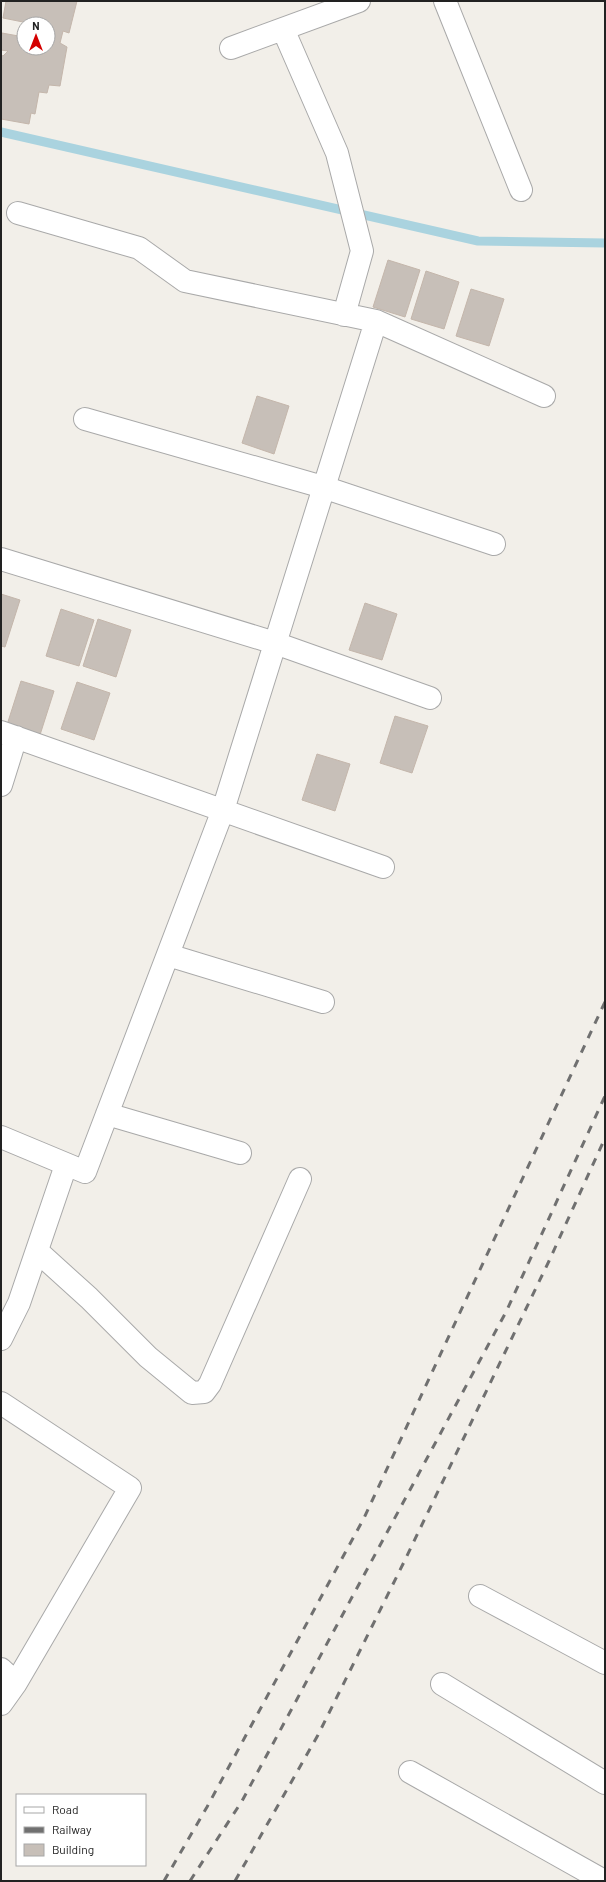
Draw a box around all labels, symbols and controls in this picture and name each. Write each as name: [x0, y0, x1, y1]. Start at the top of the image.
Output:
north arrow: [16, 16, 56, 56]
text: N: [32, 19, 40, 32]
legend: [16, 1794, 146, 1866]
text: Road: [52, 1802, 79, 1816]
text: Railway: [52, 1822, 92, 1836]
text: Building: [52, 1842, 94, 1856]

